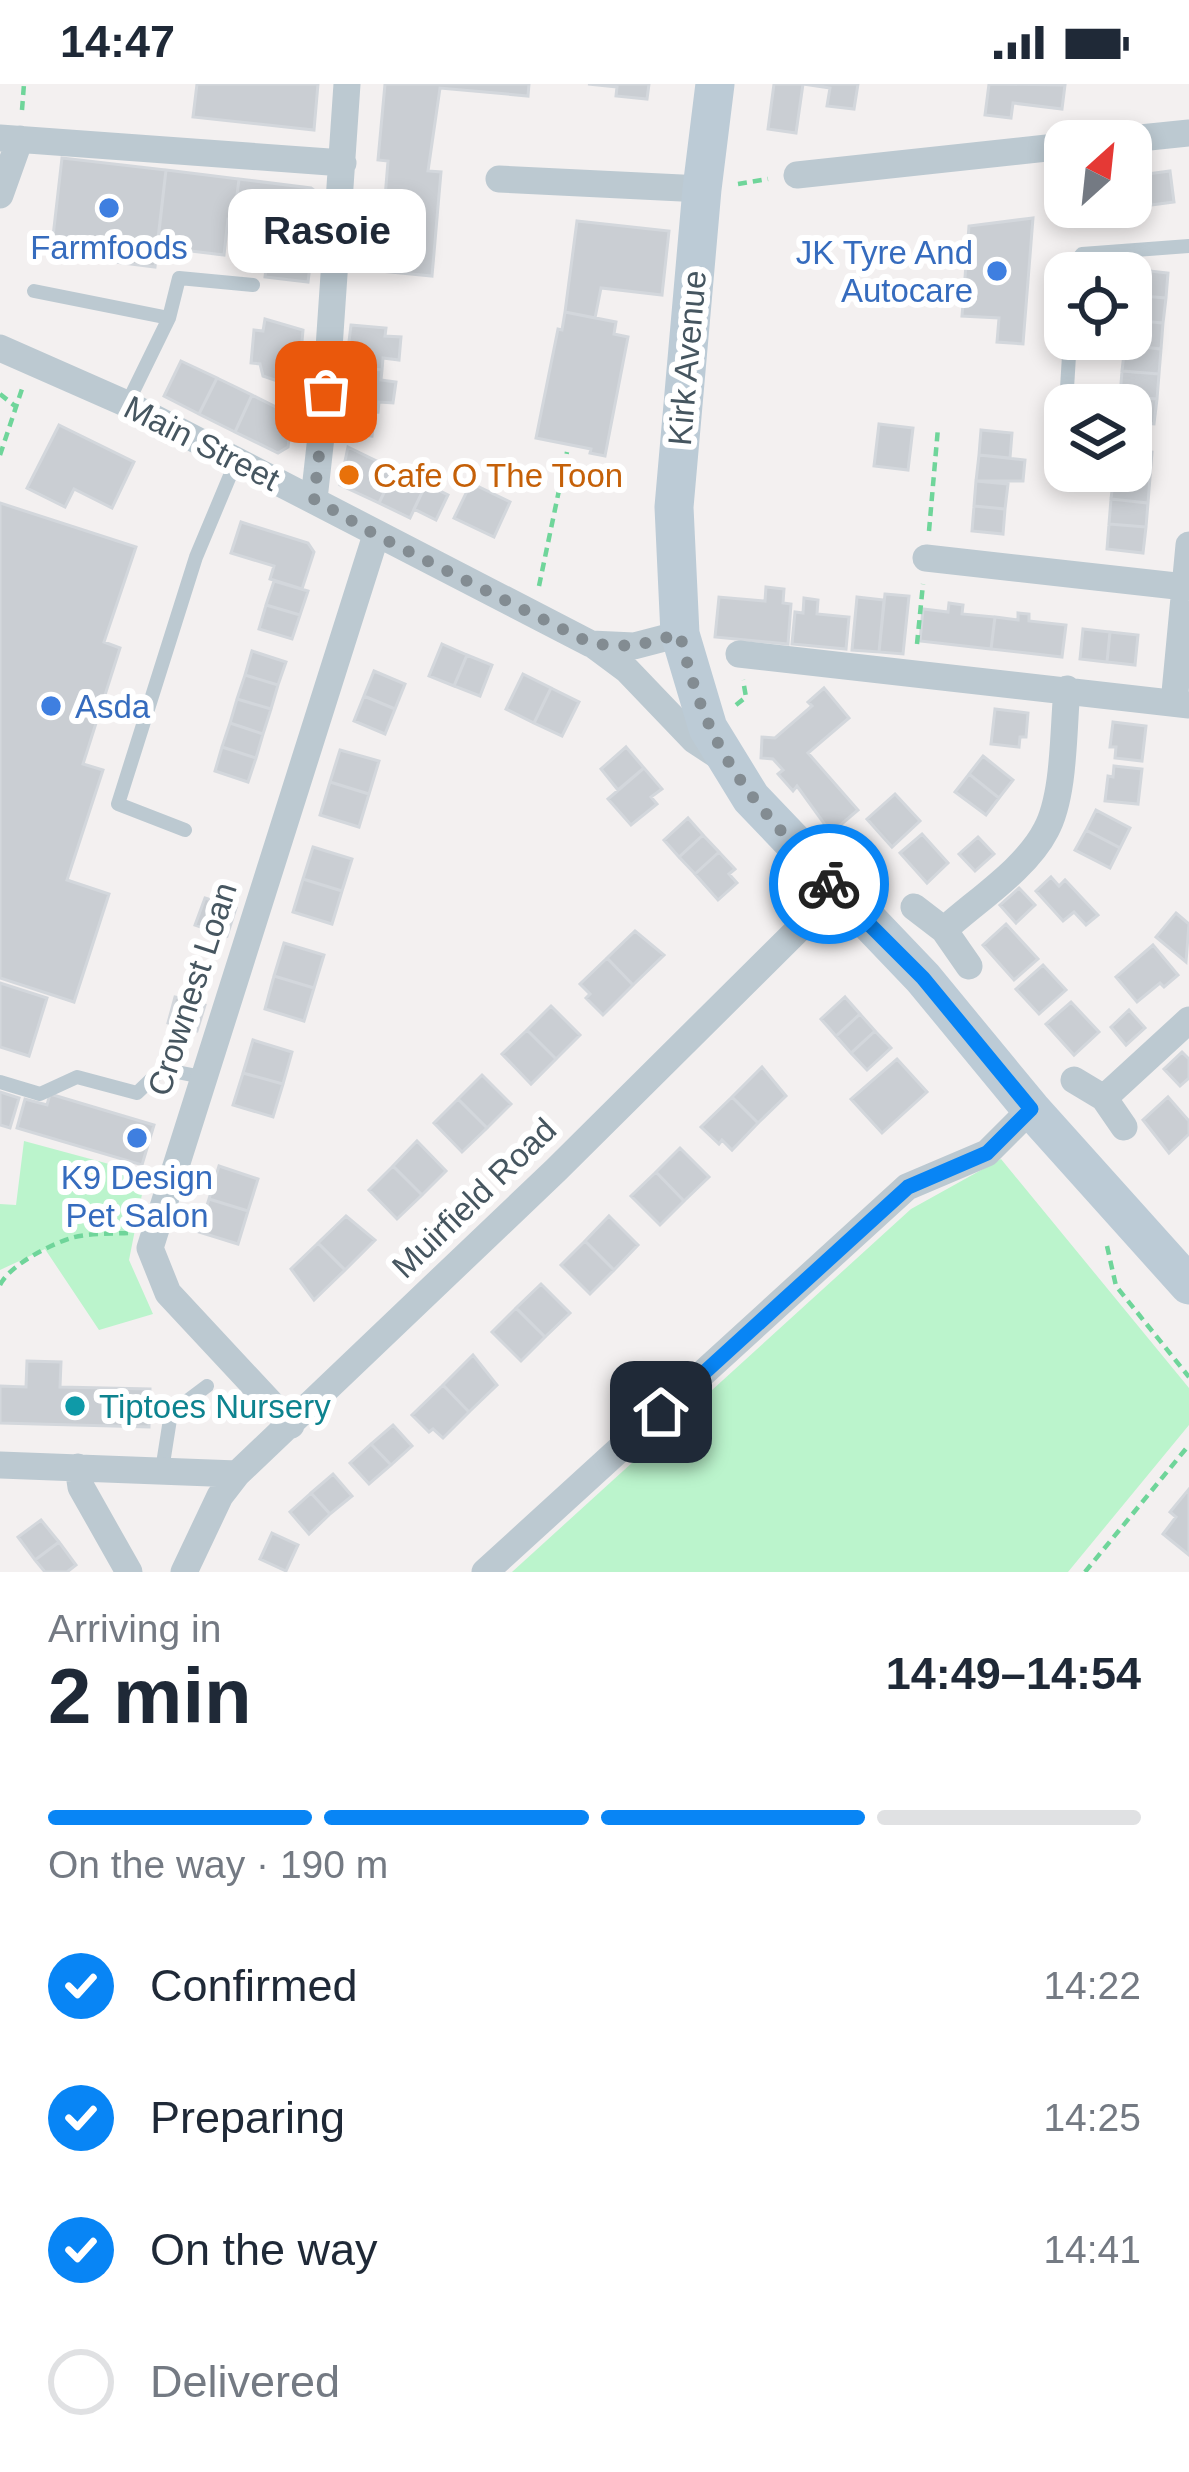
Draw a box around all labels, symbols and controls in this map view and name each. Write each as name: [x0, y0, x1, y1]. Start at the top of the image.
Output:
text: 14:47: [60, 16, 175, 67]
north arrow: [1044, 120, 1152, 228]
map controls: [1044, 120, 1152, 492]
callout: Rasoie: [227, 188, 425, 272]
marker: Farmfoods: [96, 195, 122, 221]
text: Rasoie: [263, 209, 391, 252]
place label: Farmfoods: [30, 229, 188, 266]
place label: JK Tyre And Autocare: [796, 234, 973, 309]
button: locate: [1044, 252, 1152, 360]
marker: JK Tyre And Autocare: [984, 258, 1010, 284]
street label: Kirk Avenue: [661, 269, 713, 447]
pin: [275, 341, 377, 443]
icon: bag: [293, 359, 359, 425]
button: layers: [1044, 384, 1152, 492]
street label: Main Street: [118, 388, 286, 498]
place label: Cafe O The Toon: [373, 457, 623, 494]
marker: Cafe O The Toon: [336, 462, 362, 488]
place label: Asda: [75, 688, 151, 725]
marker: Asda: [38, 693, 64, 719]
courier: [769, 824, 889, 944]
icon: bike: [796, 851, 862, 917]
street label: Crownest Loan: [140, 878, 244, 1100]
street label: Muirfield Road: [385, 1111, 563, 1285]
marker: K9 Design Pet Salon: [124, 1125, 150, 1151]
place label: K9 Design Pet Salon: [61, 1159, 213, 1234]
pin: [610, 1361, 712, 1463]
icon: home: [628, 1379, 694, 1445]
place label: Tiptoes Nursery: [99, 1388, 331, 1425]
marker: Tiptoes Nursery: [62, 1393, 88, 1419]
text: Arriving in: [48, 1607, 221, 1650]
text: 14:49–14:54: [886, 1648, 1141, 1699]
text: 2 min: [48, 1652, 252, 1740]
text: On the way · 190 m: [48, 1843, 388, 1886]
icon: check: [48, 1953, 114, 2019]
text: Confirmed: [150, 1960, 358, 2011]
text: 14:22: [1043, 1964, 1141, 2007]
icon: check: [48, 2085, 114, 2151]
text: Preparing: [150, 2092, 345, 2143]
text: 14:25: [1043, 2096, 1141, 2139]
icon: check: [48, 2217, 114, 2283]
text: On the way: [150, 2224, 378, 2275]
text: 14:41: [1043, 2228, 1141, 2271]
text: Delivered: [150, 2356, 340, 2407]

